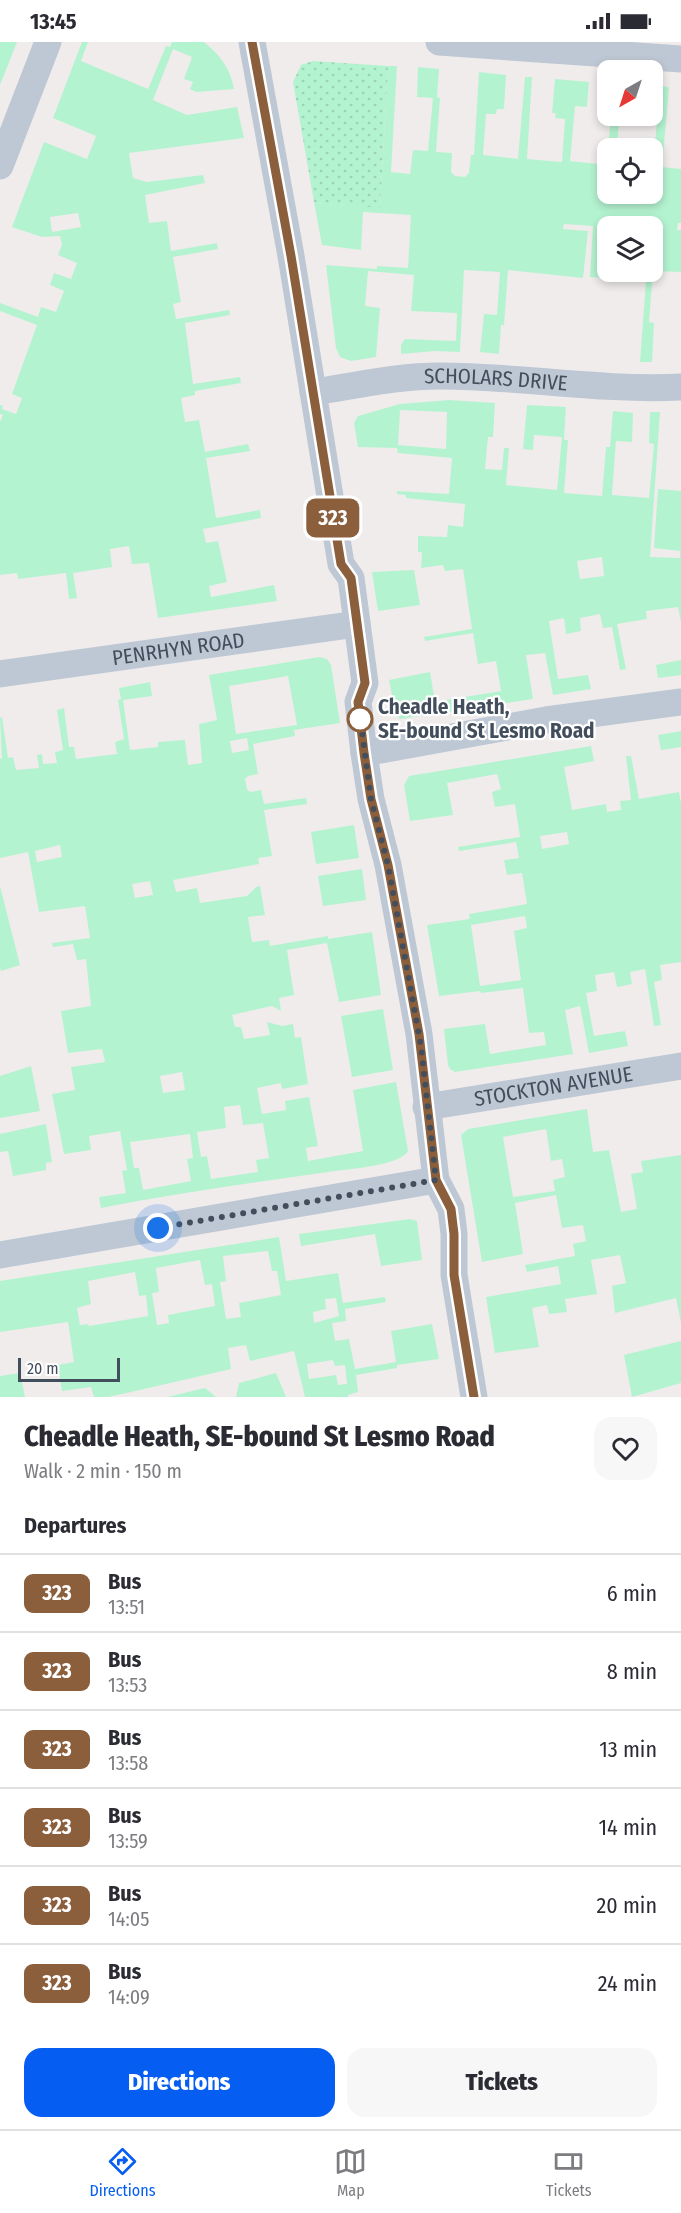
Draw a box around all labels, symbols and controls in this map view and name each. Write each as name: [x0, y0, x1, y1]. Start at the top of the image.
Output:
text: 13:45: [30, 8, 77, 35]
north arrow: [597, 60, 663, 126]
map controls: [597, 60, 663, 282]
button: locate: [597, 138, 663, 204]
button: layers: [597, 216, 663, 282]
street label: SCHOLARS DRIVE: [423, 363, 569, 397]
line badge: 323: [298, 498, 368, 538]
text: 323: [318, 505, 348, 531]
street label: PENRHYN ROAD: [110, 627, 246, 671]
place label: Cheadle Heath, SE-bound St Lesmo Road: [378, 694, 595, 744]
marker: Cheadle Heath, SE-bound St Lesmo Road: [347, 706, 373, 732]
street label: STOCKTON AVENUE: [472, 1061, 635, 1112]
your location: [143, 1213, 173, 1243]
scale bar: [18, 1355, 120, 1382]
text: 20 m: [27, 1359, 58, 1378]
button: heart: [594, 1417, 657, 1480]
text: Cheadle Heath, SE-bound St Lesmo Road: [24, 1420, 495, 1453]
text: Walk · 2 min · 150 m: [24, 1459, 182, 1483]
text: Departures: [24, 1512, 126, 1539]
text: Bus: [108, 1568, 141, 1595]
text: 323: [42, 1580, 72, 1606]
text: 6 min: [607, 1580, 657, 1607]
text: 13:51: [108, 1595, 145, 1619]
text: Bus: [108, 1646, 141, 1673]
text: 323: [42, 1658, 72, 1684]
text: 8 min: [607, 1658, 657, 1685]
text: 13:53: [108, 1673, 147, 1697]
text: Bus: [108, 1724, 141, 1751]
text: 323: [42, 1736, 72, 1762]
text: 13 min: [599, 1736, 657, 1763]
text: 13:58: [108, 1751, 148, 1775]
text: Bus: [108, 1802, 141, 1829]
text: 323: [42, 1814, 72, 1840]
text: 14 min: [599, 1814, 657, 1841]
text: 13:59: [108, 1829, 148, 1853]
text: Bus: [108, 1880, 141, 1907]
text: 323: [42, 1892, 72, 1918]
text: 20 min: [597, 1892, 657, 1919]
text: 14:05: [108, 1907, 149, 1931]
text: Bus: [108, 1958, 141, 1985]
text: 323: [42, 1970, 72, 1996]
text: 24 min: [598, 1970, 657, 1997]
text: 14:09: [108, 1985, 150, 2009]
button: Directions: [24, 2048, 335, 2117]
button: Tickets: [347, 2048, 657, 2117]
tab: Directions: [89, 2145, 156, 2200]
tab: Map: [334, 2145, 367, 2200]
tab: Tickets: [546, 2145, 592, 2200]

